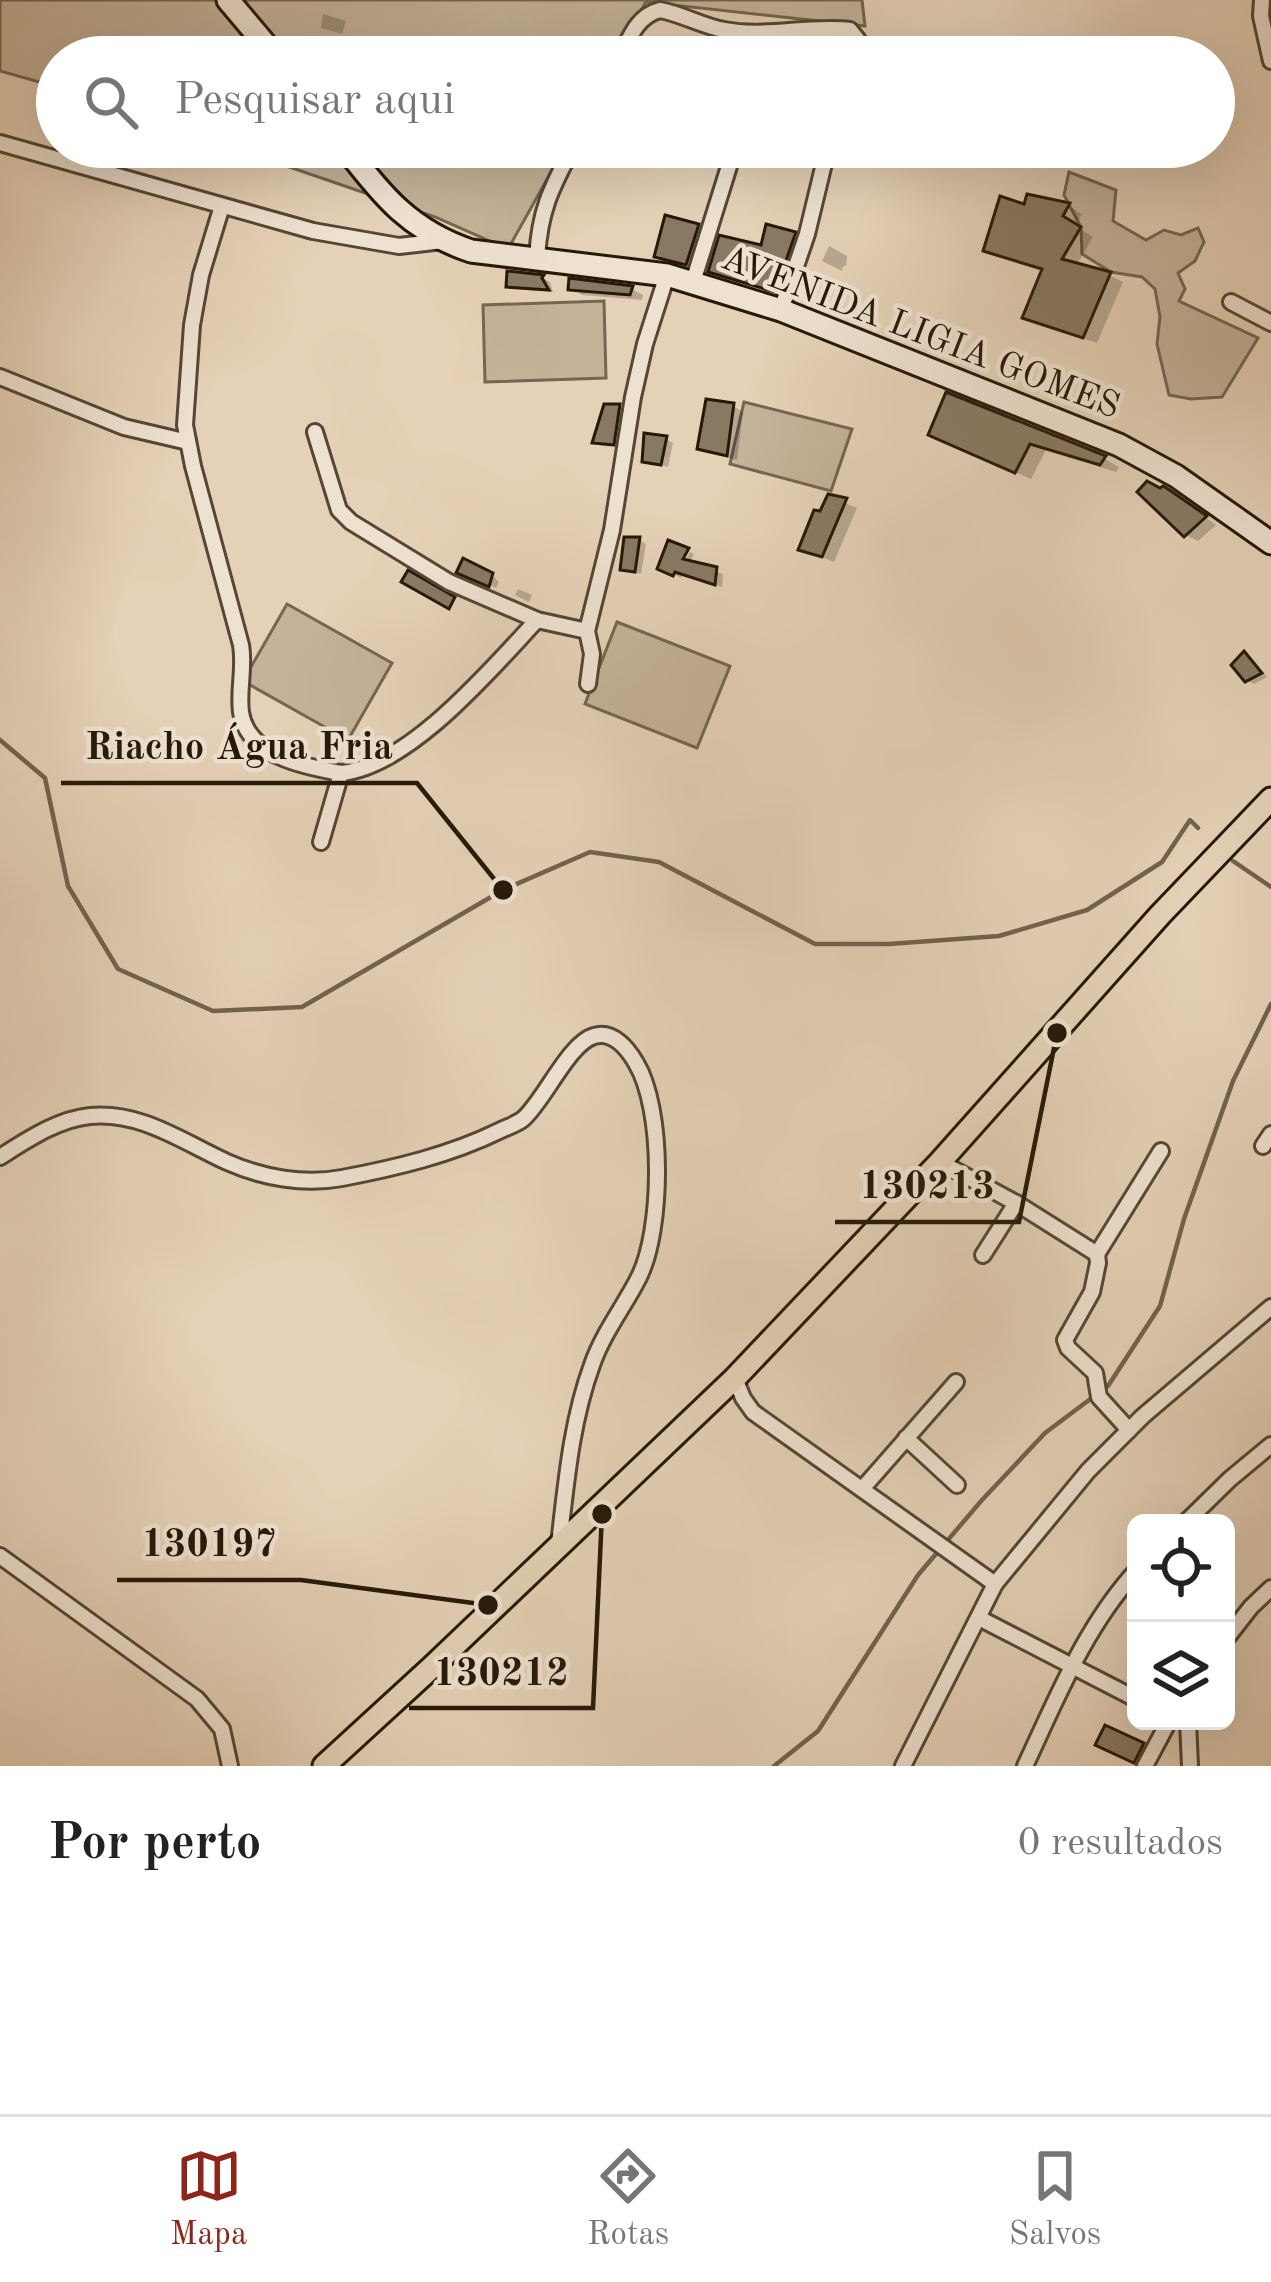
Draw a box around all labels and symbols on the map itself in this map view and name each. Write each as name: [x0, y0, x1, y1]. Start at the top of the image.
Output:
street label: AVENIDA LIGIA GOMES: [716, 241, 1124, 427]
callout: Riacho Água Fria: [61, 708, 417, 783]
text: Riacho Água Fria: [85, 722, 393, 768]
callout: 130213: [835, 1147, 1019, 1222]
text: 130213: [859, 1168, 995, 1207]
callout: 130197: [117, 1505, 301, 1580]
text: 130197: [141, 1526, 277, 1565]
callout: 130212: [409, 1633, 593, 1708]
text: 130212: [433, 1655, 569, 1694]

